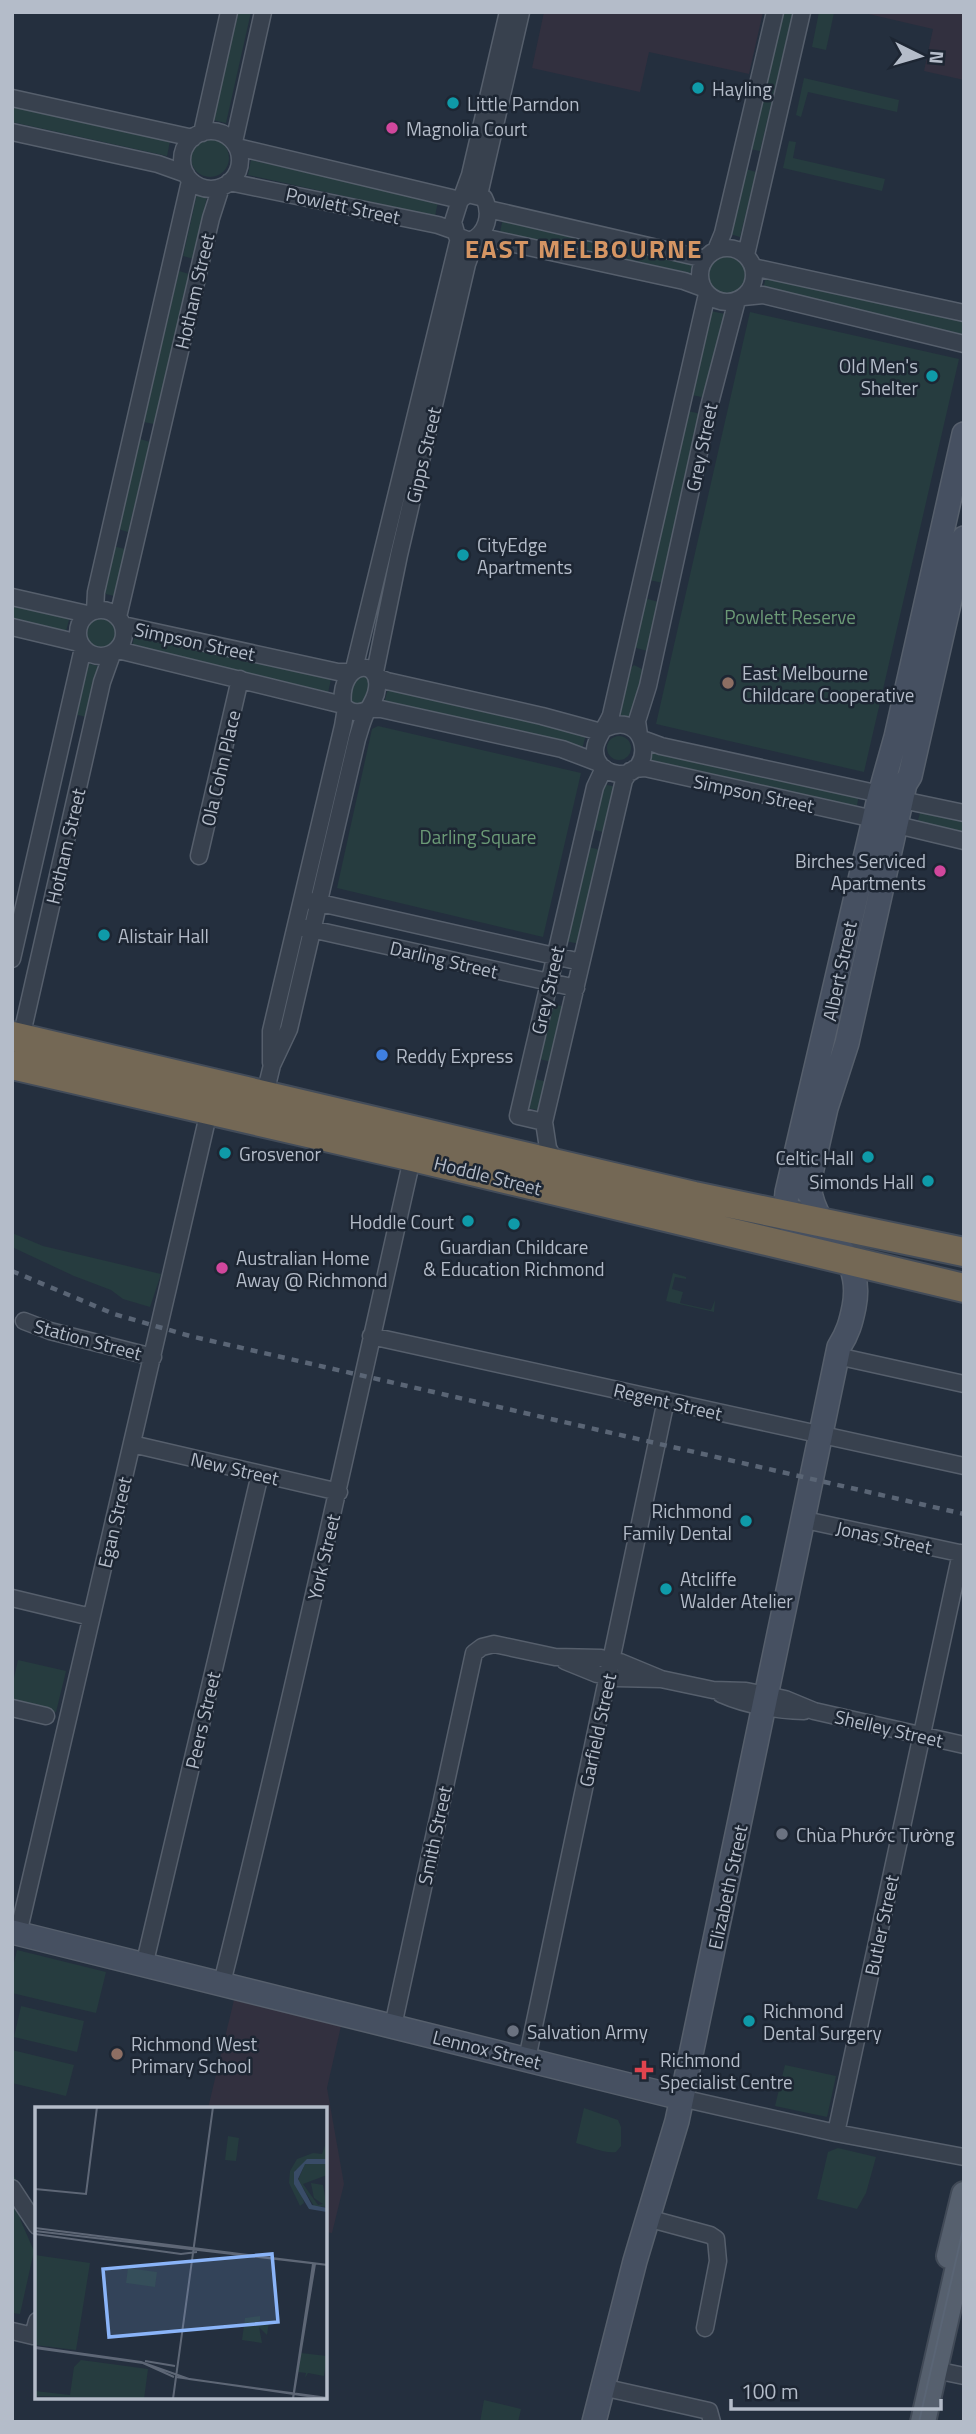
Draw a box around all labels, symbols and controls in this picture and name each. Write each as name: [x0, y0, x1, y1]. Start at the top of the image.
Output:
north arrow: [885, 21, 955, 91]
text: N: [922, 50, 952, 65]
place label: Hayling: [712, 74, 772, 103]
marker: Hayling: [690, 80, 706, 96]
place label: Little Parndon: [467, 89, 580, 118]
marker: Little Parndon: [445, 95, 461, 111]
place label: Magnolia Court: [406, 114, 528, 143]
marker: Magnolia Court: [384, 120, 400, 136]
street label: Powlett Street: [283, 179, 403, 231]
district label: EAST MELBOURNE: [465, 229, 703, 268]
street label: Hotham Street: [167, 230, 221, 352]
place label: Old Men's Shelter: [839, 351, 918, 402]
marker: Old Men's Shelter: [924, 368, 940, 384]
street label: Grey Street: [677, 400, 725, 494]
street label: Gipps Street: [398, 404, 448, 506]
place label: CityEdge Apartments: [477, 530, 572, 581]
marker: CityEdge Apartments: [455, 547, 471, 563]
park label: Powlett Reserve: [724, 602, 856, 631]
street label: Simpson Street: [132, 614, 258, 668]
place label: East Melbourne Childcare Cooperative: [742, 658, 914, 709]
marker: East Melbourne Childcare Cooperative: [720, 675, 736, 691]
street label: Ola Cohn Place: [193, 707, 247, 829]
street label: Simpson Street: [691, 766, 817, 820]
street label: Hotham Street: [38, 785, 92, 907]
park label: Darling Square: [420, 822, 536, 851]
place label: Birches Serviced Apartments: [795, 846, 926, 897]
marker: Birches Serviced Apartments: [932, 863, 948, 879]
street label: Albert Street: [814, 918, 864, 1024]
place label: Alistair Hall: [118, 921, 209, 950]
marker: Alistair Hall: [96, 927, 112, 943]
street label: Darling Street: [387, 932, 501, 986]
street label: Grey Street: [523, 943, 571, 1037]
place label: Reddy Express: [396, 1041, 514, 1070]
marker: Reddy Express: [374, 1047, 390, 1063]
place label: Grosvenor: [239, 1139, 322, 1168]
place label: Celtic Hall: [775, 1143, 854, 1172]
marker: Grosvenor: [217, 1145, 233, 1161]
street label: Hoddle Street: [431, 1148, 545, 1202]
marker: Celtic Hall: [860, 1149, 876, 1165]
place label: Simonds Hall: [809, 1167, 914, 1196]
marker: Simonds Hall: [920, 1173, 936, 1189]
place label: Hoddle Court: [349, 1207, 454, 1236]
marker: Hoddle Court: [460, 1213, 476, 1229]
marker: Guardian Childcare & Education Richmond: [506, 1216, 522, 1232]
place label: Guardian Childcare & Education Richmond: [423, 1232, 605, 1283]
place label: Australian Home Away @ Richmond: [236, 1243, 387, 1294]
marker: Australian Home Away @ Richmond: [214, 1260, 230, 1276]
street label: Station Street: [31, 1311, 145, 1367]
street label: Regent Street: [611, 1374, 725, 1428]
street label: New Street: [188, 1444, 282, 1492]
street label: Egan Street: [89, 1473, 139, 1571]
place label: Richmond Family Dental: [623, 1496, 732, 1547]
street label: York Street: [299, 1511, 347, 1603]
marker: Richmond Family Dental: [738, 1513, 754, 1529]
street label: Jonas Street: [833, 1513, 935, 1561]
place label: Atcliffe Walder Atelier: [680, 1564, 793, 1615]
marker: Atcliffe Walder Atelier: [658, 1581, 674, 1597]
street label: Peers Street: [177, 1668, 227, 1771]
street label: Garfield Street: [571, 1670, 623, 1789]
street label: Shelley Street: [832, 1701, 946, 1755]
street label: Smith Street: [409, 1783, 459, 1887]
place label: Chùa Phước Tường: [796, 1820, 955, 1849]
street label: Elizabeth Street: [700, 1822, 754, 1952]
marker: Chùa Phước Tường: [774, 1826, 790, 1842]
street label: Butler Street: [856, 1872, 906, 1978]
place label: Richmond Dental Surgery: [763, 1996, 882, 2047]
marker: Richmond Dental Surgery: [741, 2013, 757, 2029]
place label: Salvation Army: [527, 2017, 648, 2046]
street label: Lennox Street: [430, 2022, 544, 2077]
marker: Salvation Army: [505, 2023, 521, 2039]
place label: Richmond West Primary School: [131, 2029, 258, 2080]
place label: Richmond Specialist Centre: [660, 2045, 793, 2096]
marker: Richmond West Primary School: [109, 2046, 125, 2062]
marker: Richmond Specialist Centre: [634, 2060, 654, 2080]
inset map: [35, 2107, 327, 2399]
scale bar: [731, 2368, 941, 2412]
text: 100 m: [741, 2375, 798, 2407]

